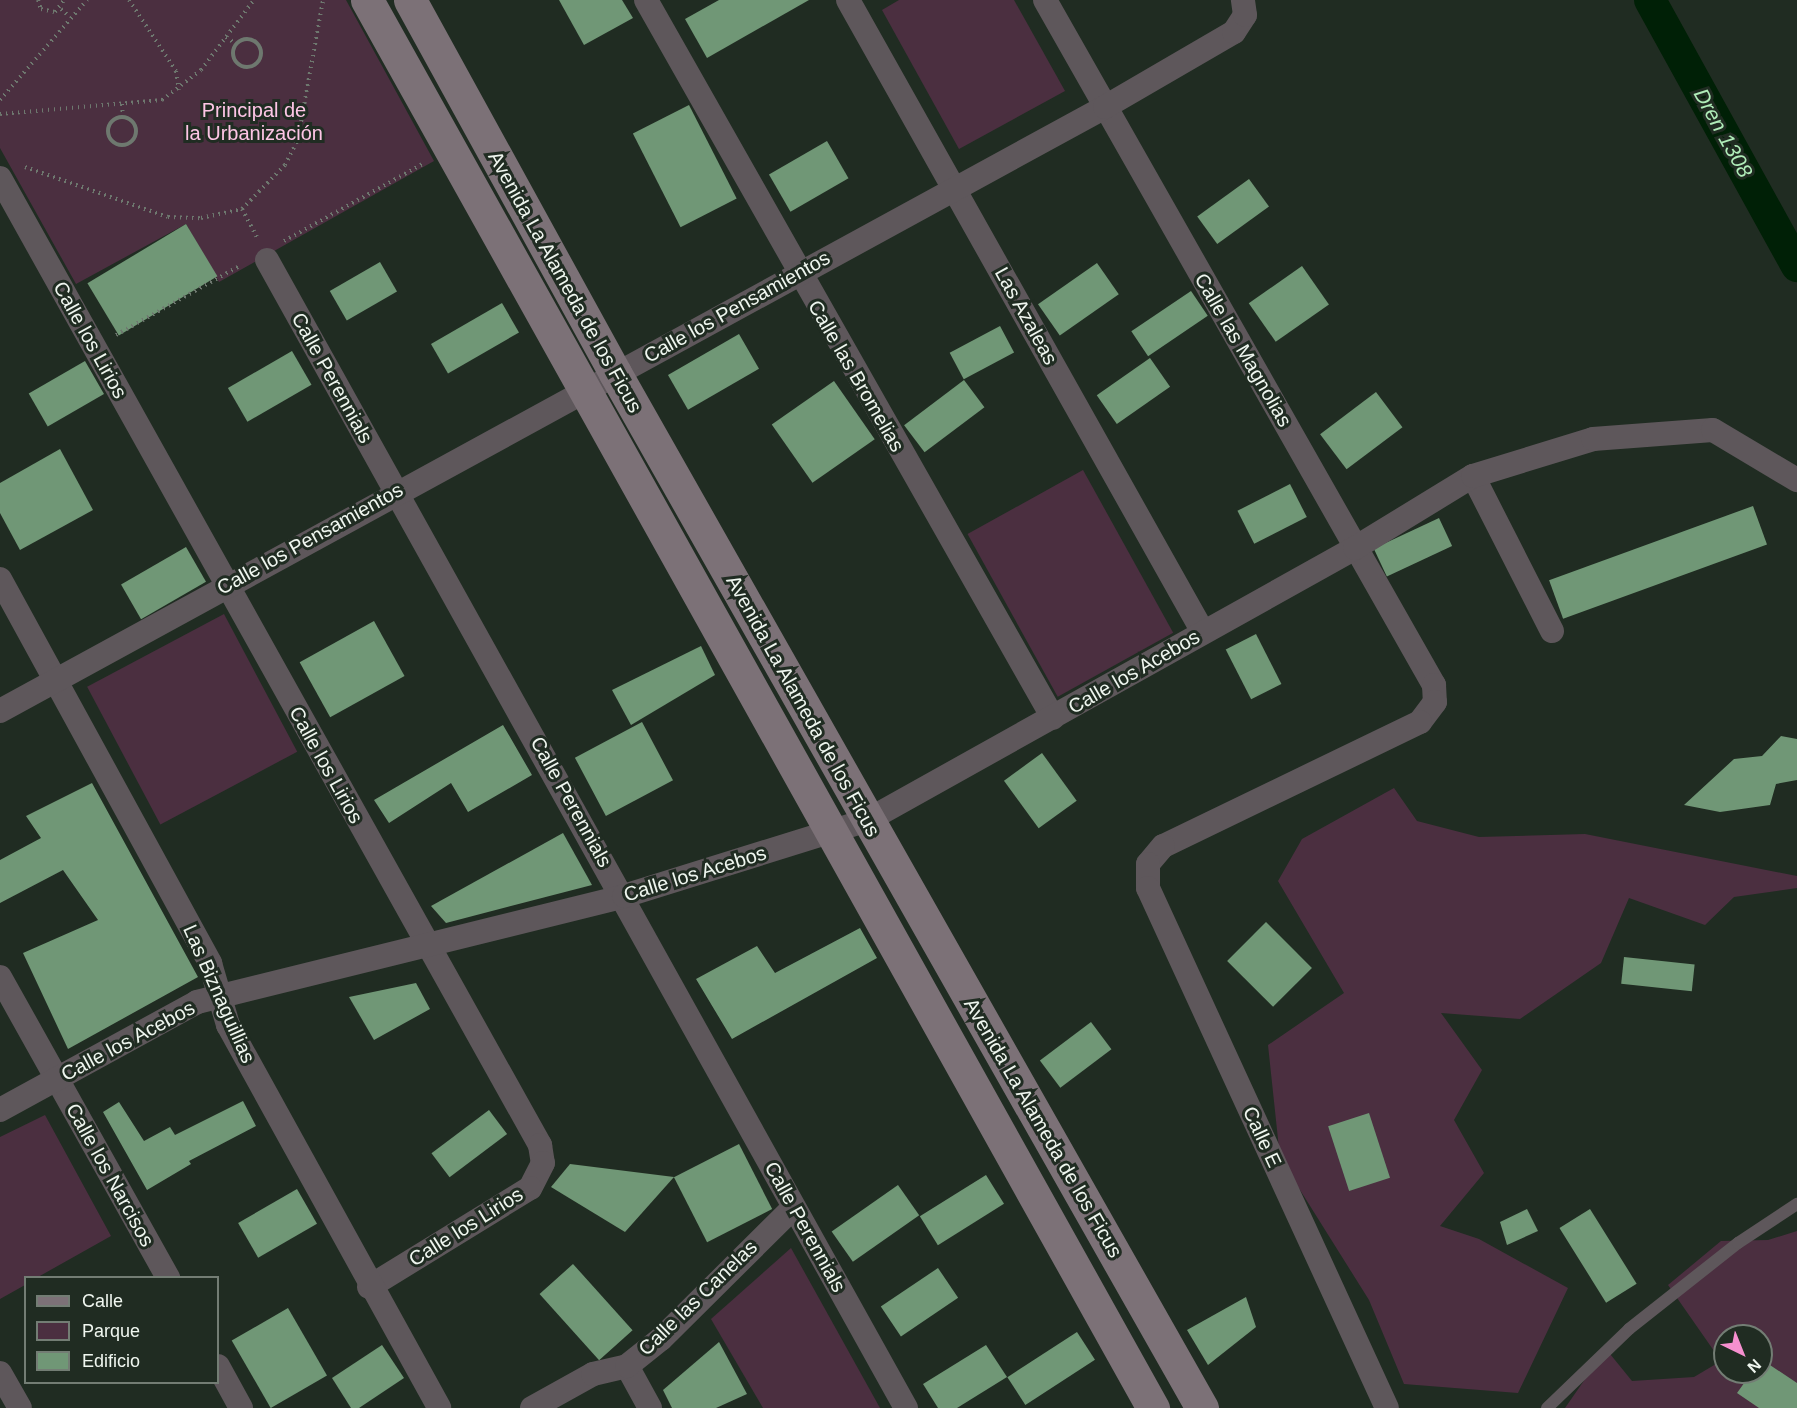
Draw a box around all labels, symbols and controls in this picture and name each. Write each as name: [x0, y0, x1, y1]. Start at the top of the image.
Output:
water label: Dren 1308: [1688, 84, 1758, 182]
park label: Principal de la Urbanización: [185, 99, 323, 146]
street label: Avenida La Alameda de los Ficus: [483, 147, 647, 417]
street label: Calle los Pensamientos: [640, 246, 834, 368]
street label: Las Azaleas: [989, 263, 1063, 369]
street label: Calle las Magnolias: [1189, 269, 1297, 431]
street label: Calle los Lirios: [48, 277, 132, 403]
street label: Calle las Bromelias: [803, 296, 909, 456]
street label: Calle Perennials: [286, 308, 378, 448]
street label: Calle los Pensamientos: [213, 478, 407, 600]
street label: Avenida La Alameda de los Ficus: [721, 571, 885, 841]
street label: Calle los Acebos: [1063, 624, 1205, 720]
street label: Calle los Lirios: [284, 702, 368, 828]
street label: Calle Perennials: [525, 732, 617, 872]
street label: Calle los Acebos: [620, 841, 770, 907]
street label: Las Biznaguillias: [178, 921, 260, 1067]
street label: Avenida La Alameda de los Ficus: [958, 994, 1128, 1262]
street label: Calle los Acebos: [57, 995, 199, 1087]
street label: Calle los Narcisos: [61, 1099, 159, 1251]
street label: Calle E: [1238, 1103, 1286, 1171]
street label: Calle Perennials: [759, 1157, 851, 1297]
street label: Calle los Lirios: [404, 1182, 528, 1272]
street label: Calle las Canelas: [634, 1235, 762, 1361]
legend: [24, 1276, 219, 1384]
text: Calle: [82, 1291, 123, 1311]
text: Parque: [82, 1321, 140, 1341]
north arrow: [1713, 1324, 1773, 1384]
text: Edificio: [82, 1351, 140, 1371]
text: N: [1744, 1356, 1764, 1376]

